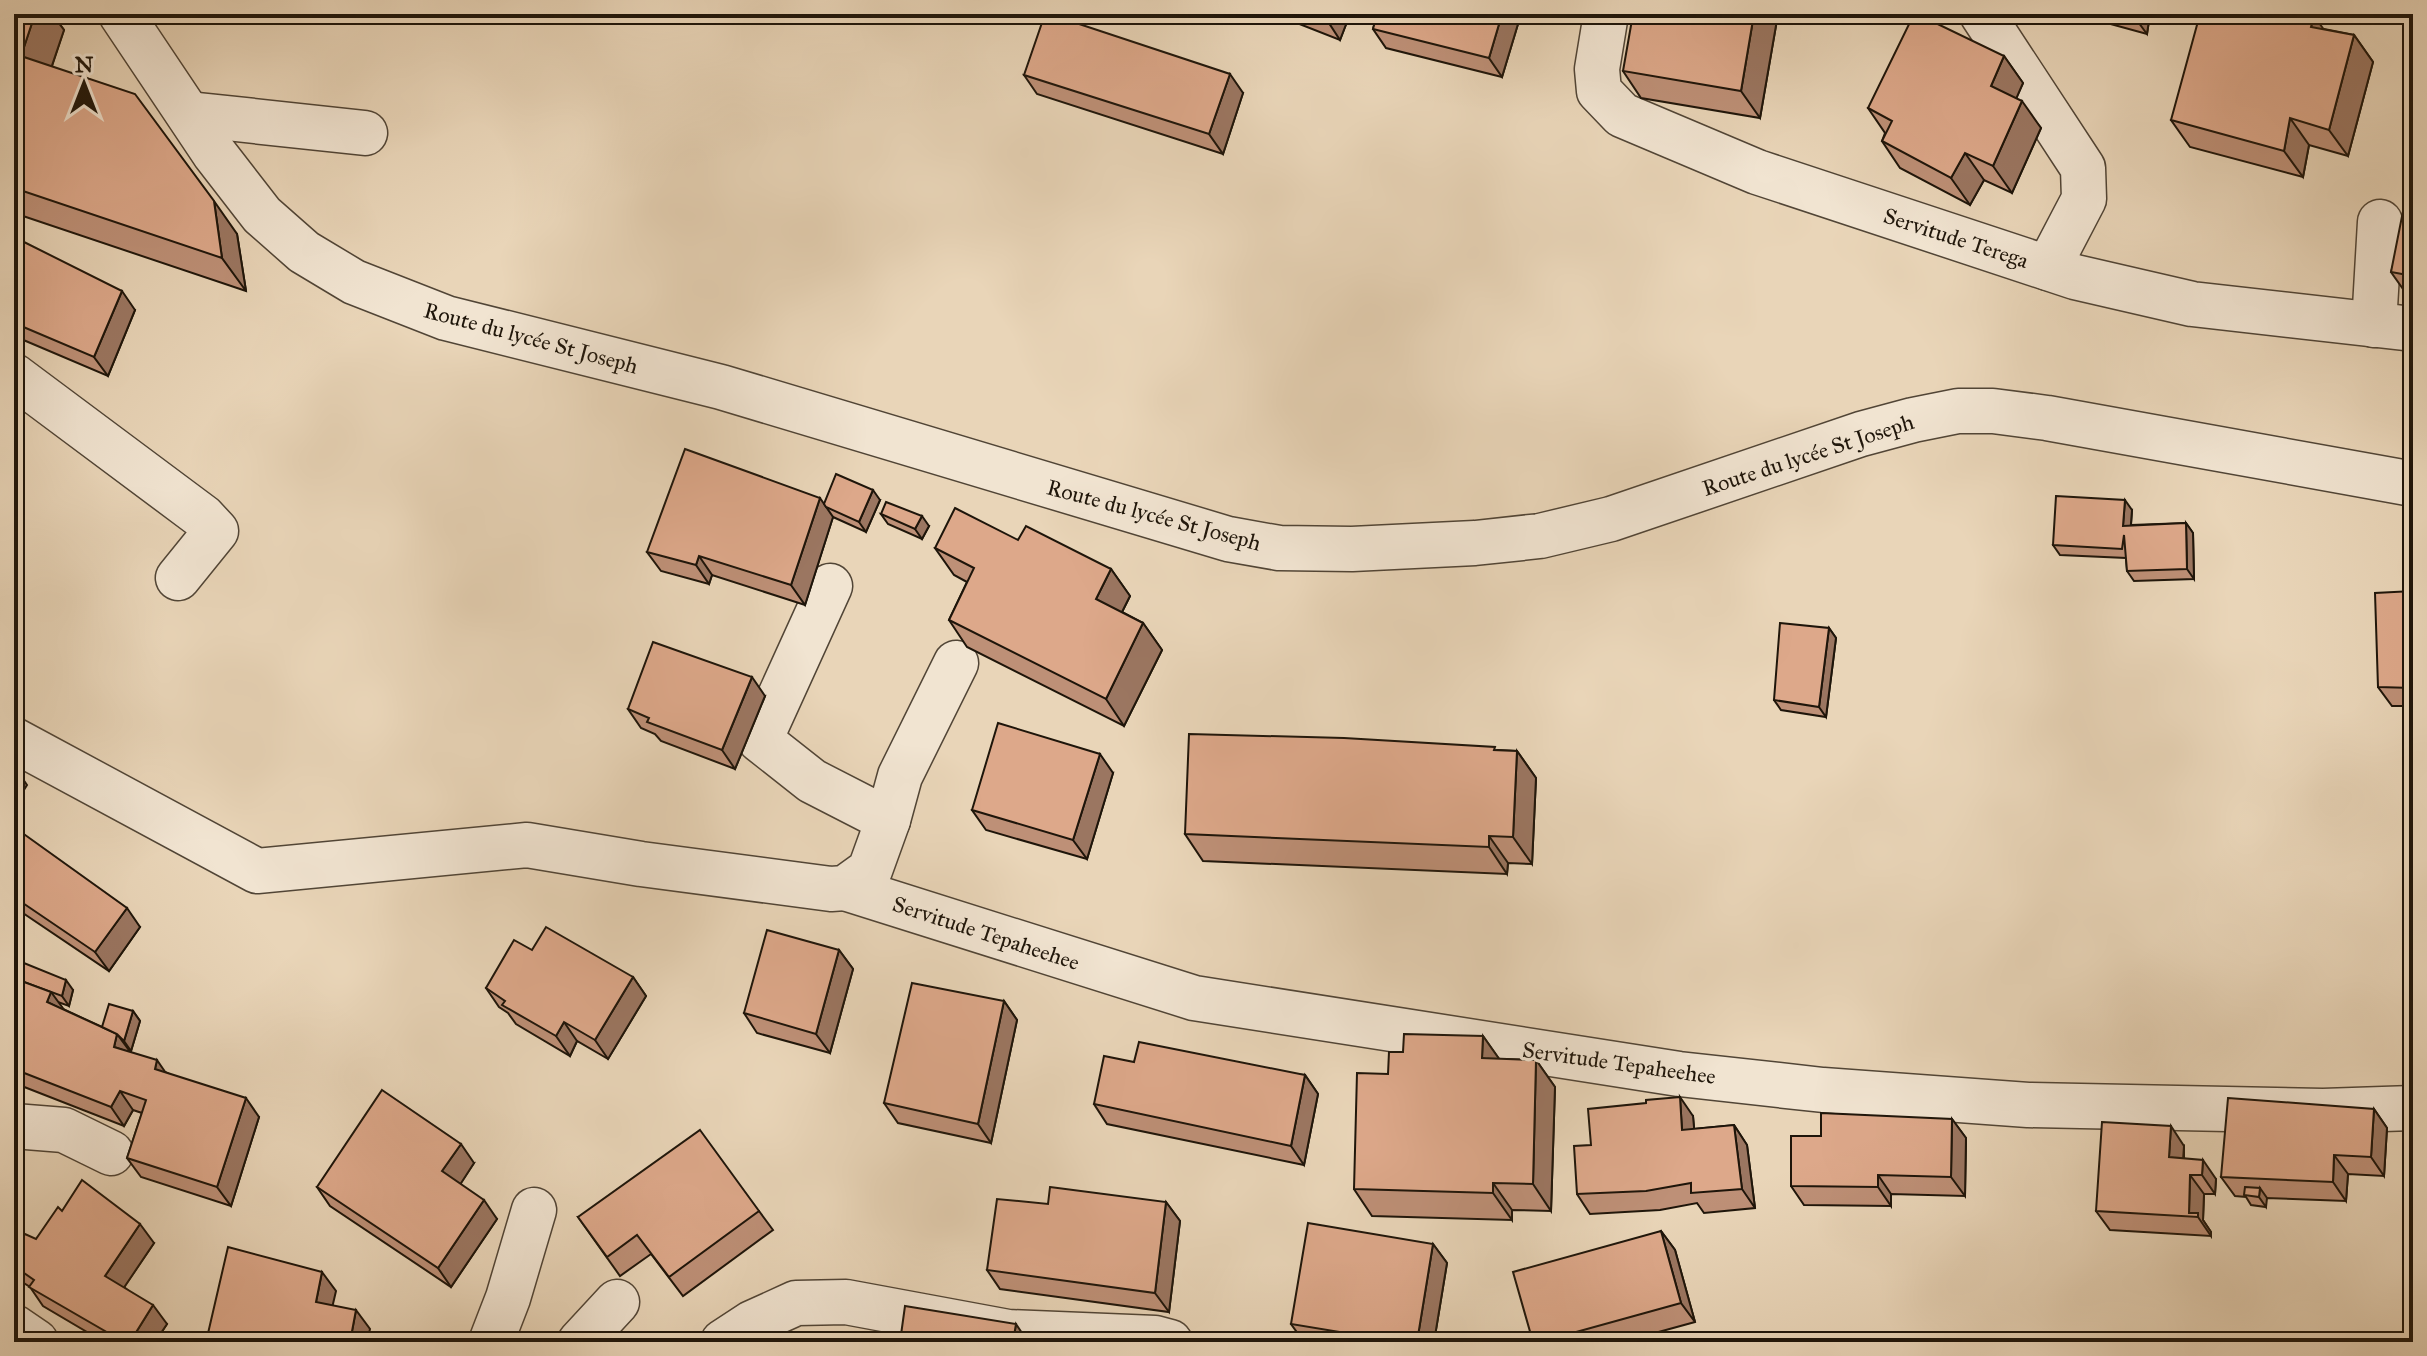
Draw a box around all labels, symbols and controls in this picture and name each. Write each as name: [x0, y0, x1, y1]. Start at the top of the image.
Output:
north arrow: [44, 44, 124, 124]
text: N: [75, 51, 94, 78]
street label: Servitude Terega: [1880, 202, 2032, 274]
street label: Route du lycée St Joseph: [421, 296, 641, 380]
street label: Route du lycée St Joseph: [1699, 408, 1917, 502]
street label: Route du lycée St Joseph: [1044, 473, 1264, 557]
street label: Servitude Tepaheehee: [889, 890, 1083, 976]
street label: Servitude Tepaheehee: [1521, 1036, 1717, 1090]

